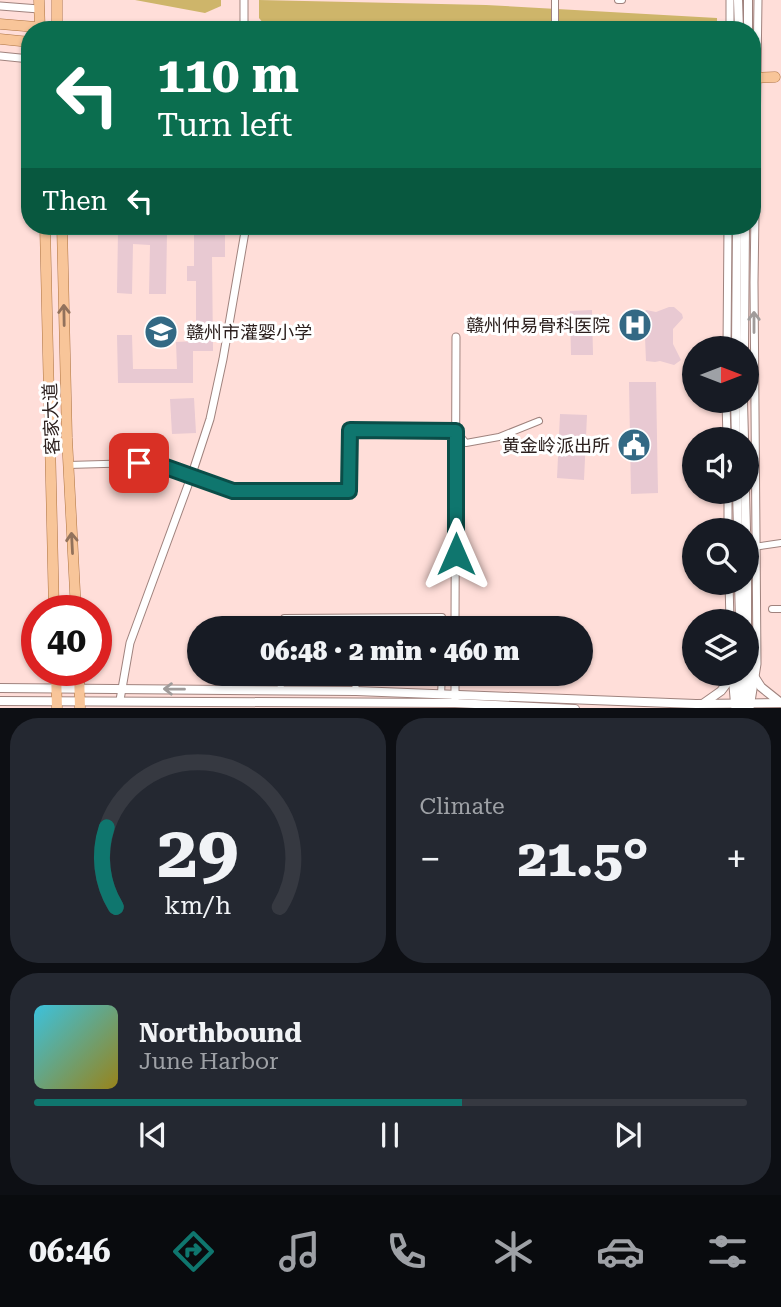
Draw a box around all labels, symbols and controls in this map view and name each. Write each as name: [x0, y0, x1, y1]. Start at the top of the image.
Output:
text: 110 m: [157, 47, 299, 104]
icon: left: [42, 49, 133, 140]
text: Turn left: [157, 106, 292, 144]
icon: left: [121, 182, 159, 220]
text: Then: [42, 186, 107, 216]
one-way arrow: [58, 304, 71, 327]
hospital icon: 赣州仲易骨科医院: [616, 306, 654, 344]
one-way arrow: [747, 311, 761, 334]
school or university icon: 赣州市灌婴小学: [142, 313, 180, 351]
place label: 赣州仲易骨科医院: [466, 315, 610, 336]
place label: 赣州市灌婴小学: [186, 322, 312, 343]
north arrow: [682, 336, 760, 413]
map controls: [682, 336, 759, 686]
street label: 客家大道: [39, 383, 63, 455]
public building icon: 黄金岭派出所: [615, 426, 653, 464]
button: sound: [682, 427, 759, 504]
pin: [109, 433, 169, 493]
place label: 黄金岭派出所: [502, 435, 610, 456]
icon: arrive: [120, 444, 158, 482]
position arrow: [419, 517, 493, 591]
button: search: [682, 518, 759, 595]
one-way arrow: [66, 531, 79, 554]
speed limit sign: 40: [21, 595, 112, 686]
button: layers: [682, 609, 759, 686]
text: 06:48 · 2 min · 460 m: [260, 636, 520, 666]
one-way arrow: [163, 682, 186, 696]
text: Climate: [420, 793, 505, 820]
text: 29: [157, 810, 239, 895]
text: 21.5°: [518, 828, 649, 889]
text: −: [420, 837, 441, 881]
text: +: [726, 837, 747, 881]
text: km/h: [164, 890, 231, 919]
text: Northbound: [139, 1018, 302, 1048]
text: June Harbor: [139, 1048, 279, 1075]
icon: previous: [134, 1116, 172, 1154]
icon: pause: [371, 1116, 409, 1154]
icon: next: [609, 1116, 647, 1154]
icon: directions: [169, 1227, 218, 1276]
icon: music: [275, 1227, 324, 1276]
icon: phone: [382, 1227, 431, 1276]
icon: climate: [489, 1227, 538, 1276]
icon: car: [596, 1227, 645, 1276]
icon: filters: [703, 1227, 752, 1276]
text: 06:46: [29, 1232, 111, 1270]

